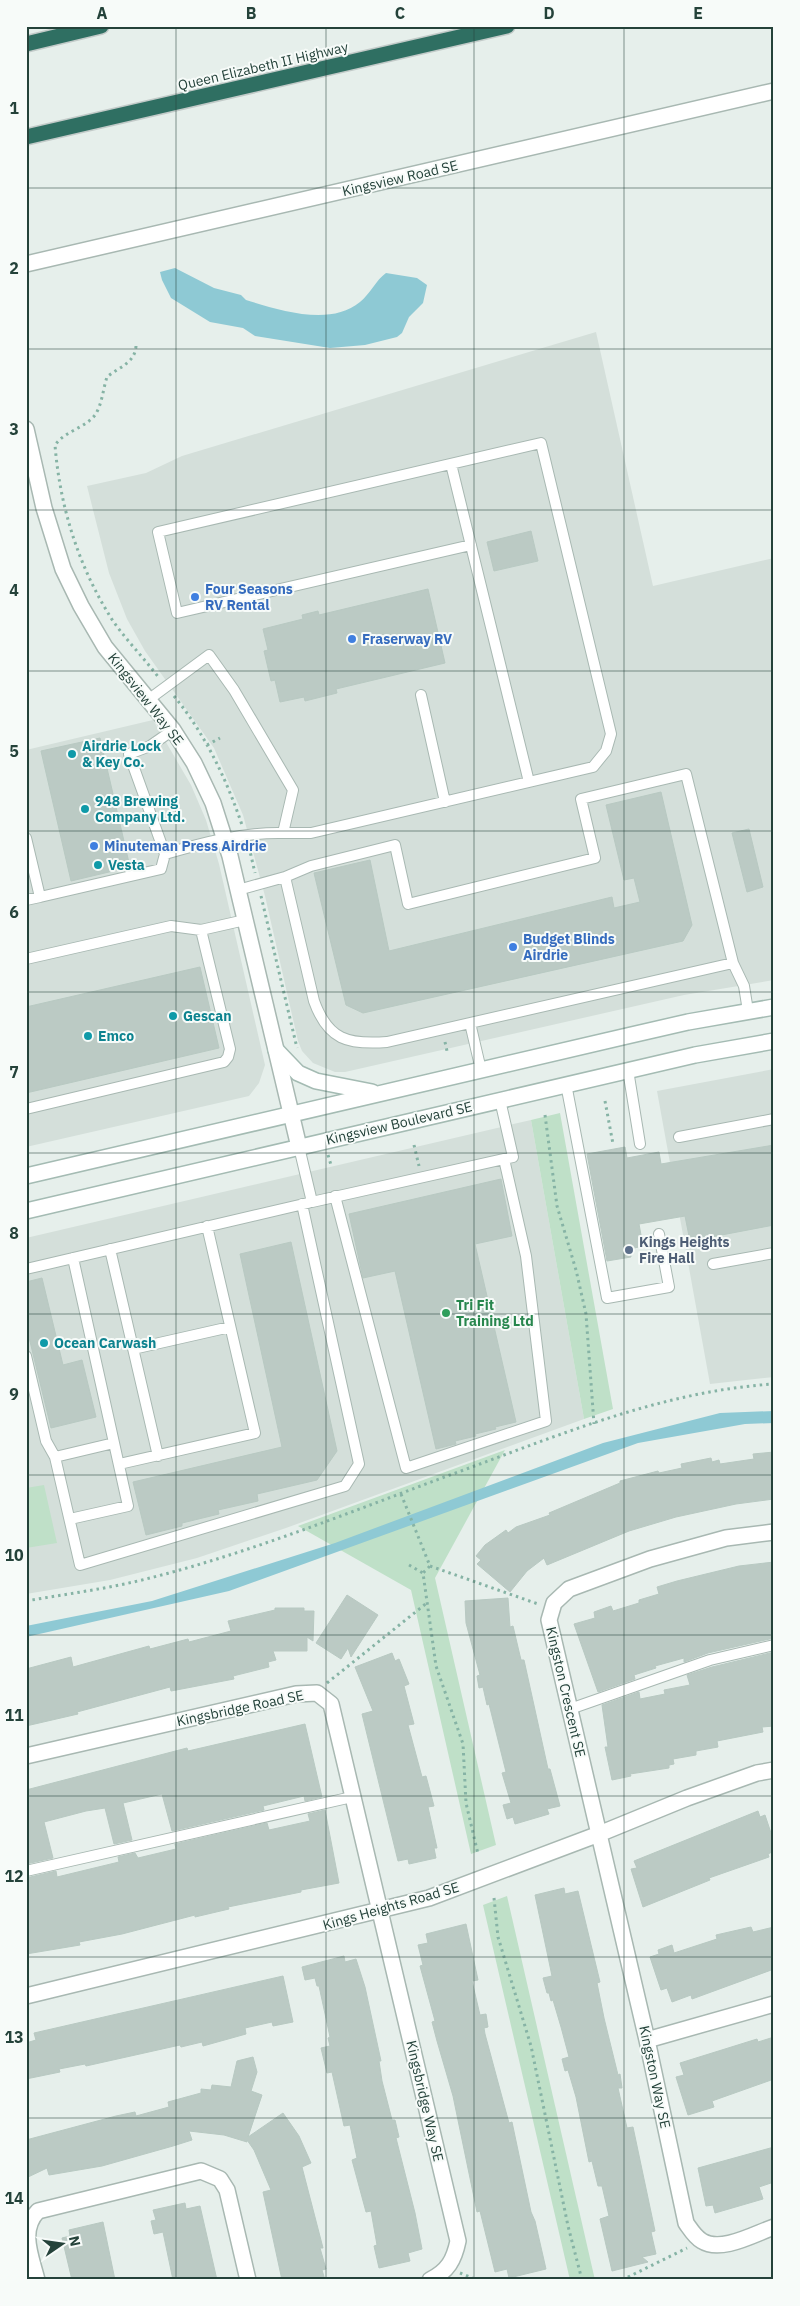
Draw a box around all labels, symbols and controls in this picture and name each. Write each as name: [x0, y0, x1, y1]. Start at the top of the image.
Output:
text: A: [97, 3, 108, 23]
text: B: [246, 3, 257, 23]
text: C: [395, 3, 405, 23]
text: D: [543, 3, 555, 23]
text: E: [693, 3, 703, 23]
street label: Queen Elizabeth II Highway: [176, 38, 350, 94]
text: 1: [9, 98, 19, 118]
street label: Kingsview Road SE: [340, 156, 460, 200]
text: 2: [9, 258, 19, 278]
text: 3: [9, 419, 19, 439]
text: 4: [9, 580, 19, 600]
place label: Four Seasons RV Rental: [205, 580, 293, 614]
marker: Four Seasons RV Rental: [189, 591, 201, 603]
place label: Fraserway RV: [362, 630, 452, 648]
marker: Fraserway RV: [346, 633, 358, 645]
street label: Kingsview Way SE: [104, 649, 188, 749]
place label: Airdrie Lock & Key Co.: [82, 737, 162, 771]
text: 5: [9, 741, 19, 761]
marker: Airdrie Lock & Key Co.: [66, 748, 78, 760]
place label: 948 Brewing Company Ltd.: [95, 792, 185, 826]
marker: 948 Brewing Company Ltd.: [79, 803, 91, 815]
place label: Minuteman Press Airdrie: [104, 837, 267, 855]
marker: Minuteman Press Airdrie: [88, 840, 100, 852]
place label: Vesta: [108, 856, 145, 874]
marker: Vesta: [92, 859, 104, 871]
text: 6: [9, 902, 19, 922]
place label: Budget Blinds Airdrie: [523, 930, 615, 964]
marker: Budget Blinds Airdrie: [507, 941, 519, 953]
place label: Gescan: [183, 1007, 232, 1025]
marker: Gescan: [167, 1010, 179, 1022]
place label: Emco: [98, 1027, 134, 1045]
marker: Emco: [82, 1030, 94, 1042]
text: 7: [9, 1062, 19, 1082]
street label: Kingsview Boulevard SE: [324, 1097, 474, 1149]
text: 8: [9, 1223, 19, 1243]
place label: Kings Heights Fire Hall: [639, 1233, 730, 1267]
marker: Kings Heights Fire Hall: [623, 1244, 635, 1256]
place label: Tri Fit Training Ltd: [456, 1296, 534, 1330]
marker: Tri Fit Training Ltd: [440, 1307, 452, 1319]
place label: Ocean Carwash: [54, 1334, 156, 1352]
marker: Ocean Carwash: [38, 1337, 50, 1349]
text: 9: [9, 1384, 19, 1404]
text: 10: [4, 1545, 24, 1565]
street label: Kingston Crescent SE: [542, 1625, 590, 1759]
street label: Kingsbridge Road SE: [175, 1686, 305, 1730]
text: 11: [4, 1705, 24, 1725]
text: 12: [4, 1866, 24, 1886]
street label: Kings Heights Road SE: [321, 1878, 461, 1934]
street label: Kingston Way SE: [635, 2024, 675, 2130]
text: 13: [4, 2027, 24, 2047]
street label: Kingsbridge Way SE: [402, 2039, 448, 2163]
text: 14: [4, 2188, 24, 2208]
north arrow: [38, 2218, 88, 2268]
text: N: [65, 2234, 85, 2248]

